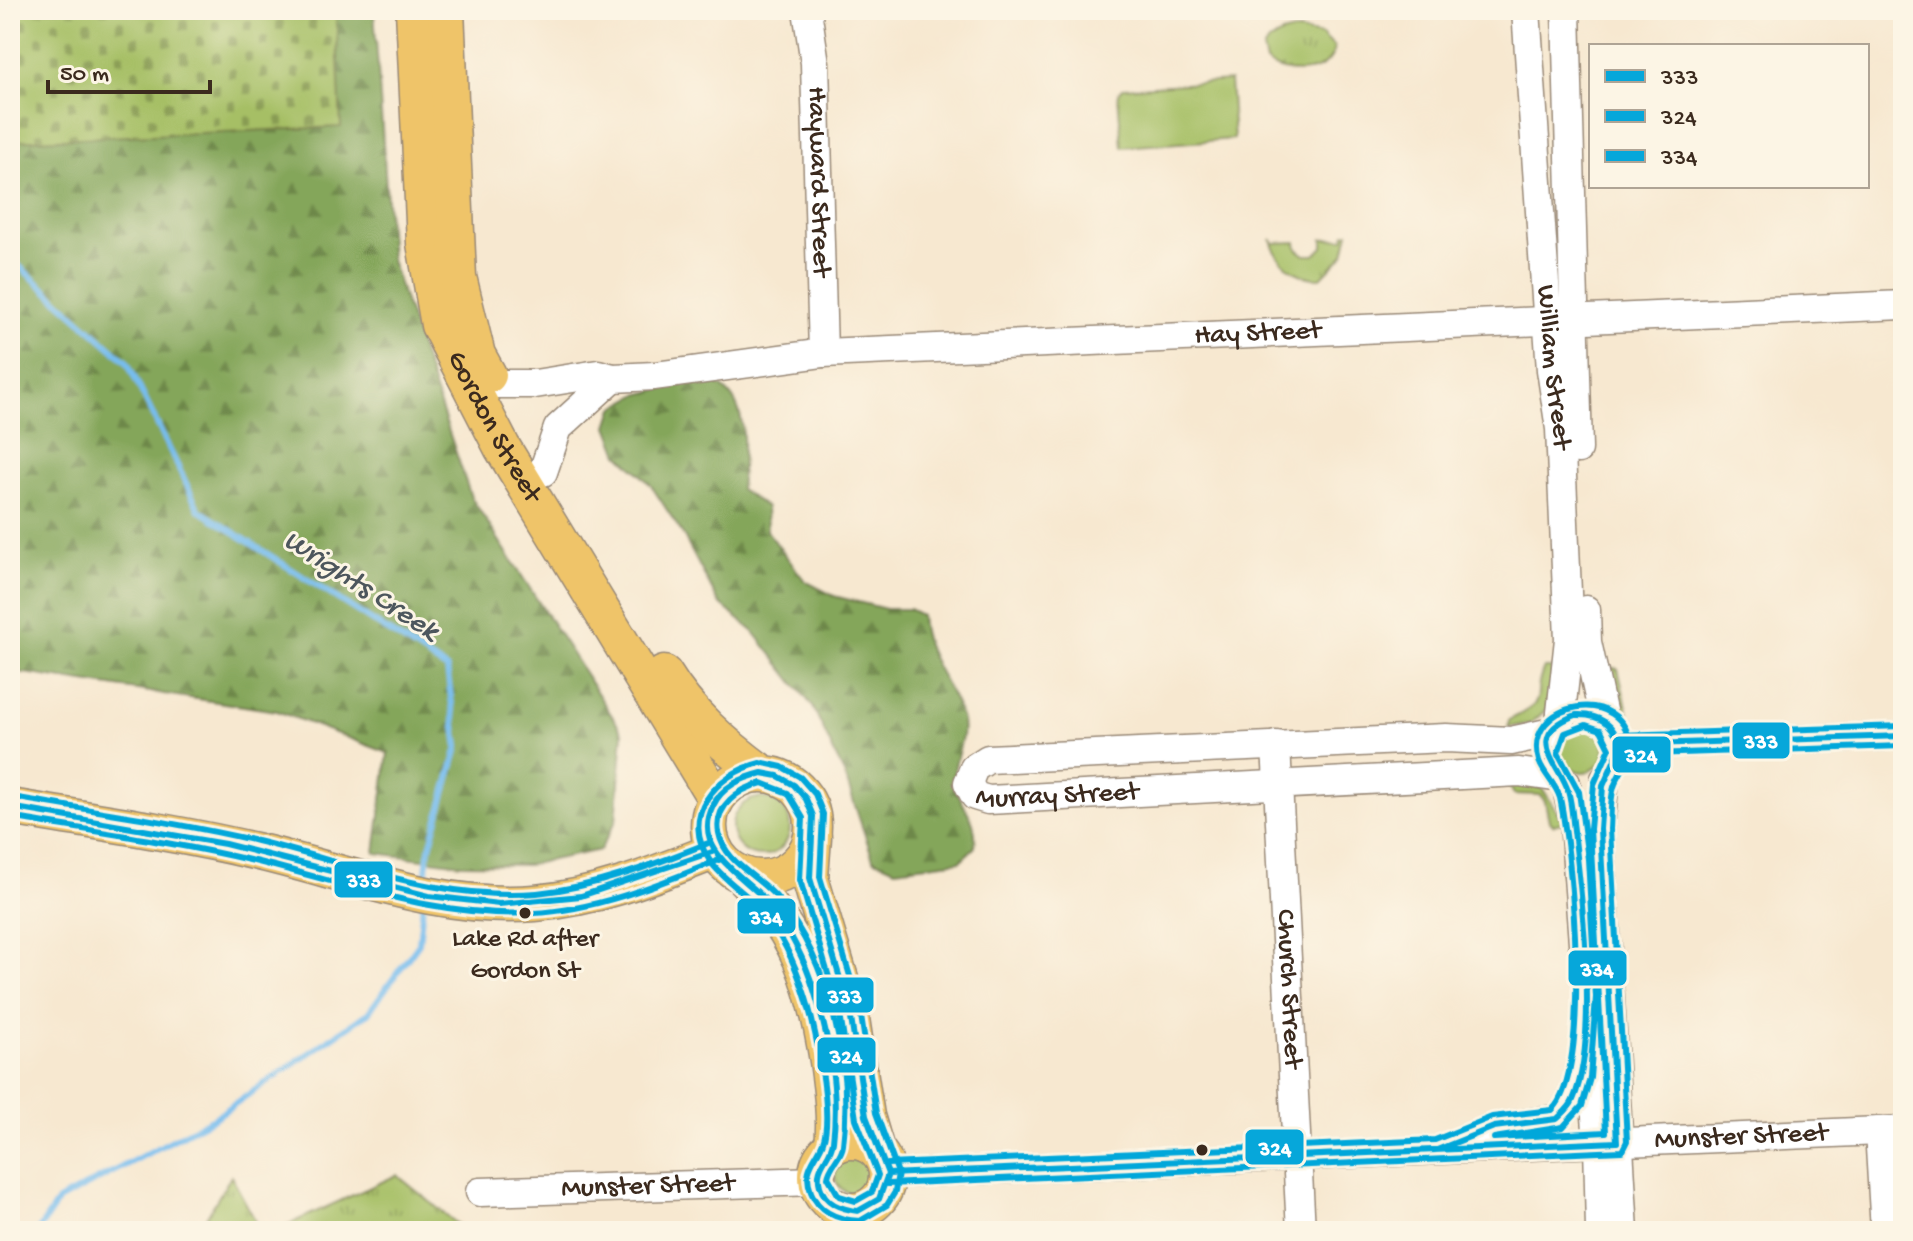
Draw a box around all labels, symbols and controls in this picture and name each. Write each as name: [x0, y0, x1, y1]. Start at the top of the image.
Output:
scale bar: [48, 44, 210, 94]
legend: [1589, 44, 1869, 188]
text: 50 m: [60, 61, 109, 90]
text: 333: [1660, 65, 1698, 94]
street label: Hayward Street: [799, 86, 837, 279]
text: 324: [1660, 105, 1697, 134]
text: 334: [1660, 145, 1698, 174]
street label: William Street: [1529, 284, 1577, 452]
street label: Hay Street: [1194, 314, 1324, 353]
street label: Gordon Street: [439, 346, 550, 511]
water label: Wrights Creek: [276, 524, 446, 651]
line badge: 333: [1731, 721, 1791, 760]
text: 333: [1743, 731, 1778, 757]
line badge: 324: [1611, 735, 1672, 774]
text: 324: [1624, 745, 1658, 771]
street label: Murray Street: [971, 775, 1142, 818]
line badge: 333: [333, 860, 394, 899]
text: 333: [346, 870, 381, 896]
line badge: 334: [736, 897, 797, 935]
marker: Lake Rd after Gordon St: [517, 905, 533, 921]
text: 334: [748, 907, 783, 933]
street label: Church Street: [1268, 908, 1309, 1072]
place label: Lake Rd after Gordon St: [452, 925, 601, 988]
line badge: 334: [1567, 949, 1628, 987]
text: 334: [1579, 959, 1614, 985]
line badge: 333: [815, 976, 875, 1014]
text: 333: [827, 986, 862, 1012]
line badge: 324: [816, 1036, 877, 1074]
text: 324: [829, 1046, 863, 1072]
street label: Munster Street: [1654, 1117, 1831, 1157]
line badge: 324: [1244, 1128, 1305, 1166]
text: 324: [1258, 1138, 1292, 1164]
unlabelled marker: [1194, 1142, 1210, 1158]
street label: Munster Street: [561, 1167, 738, 1206]

